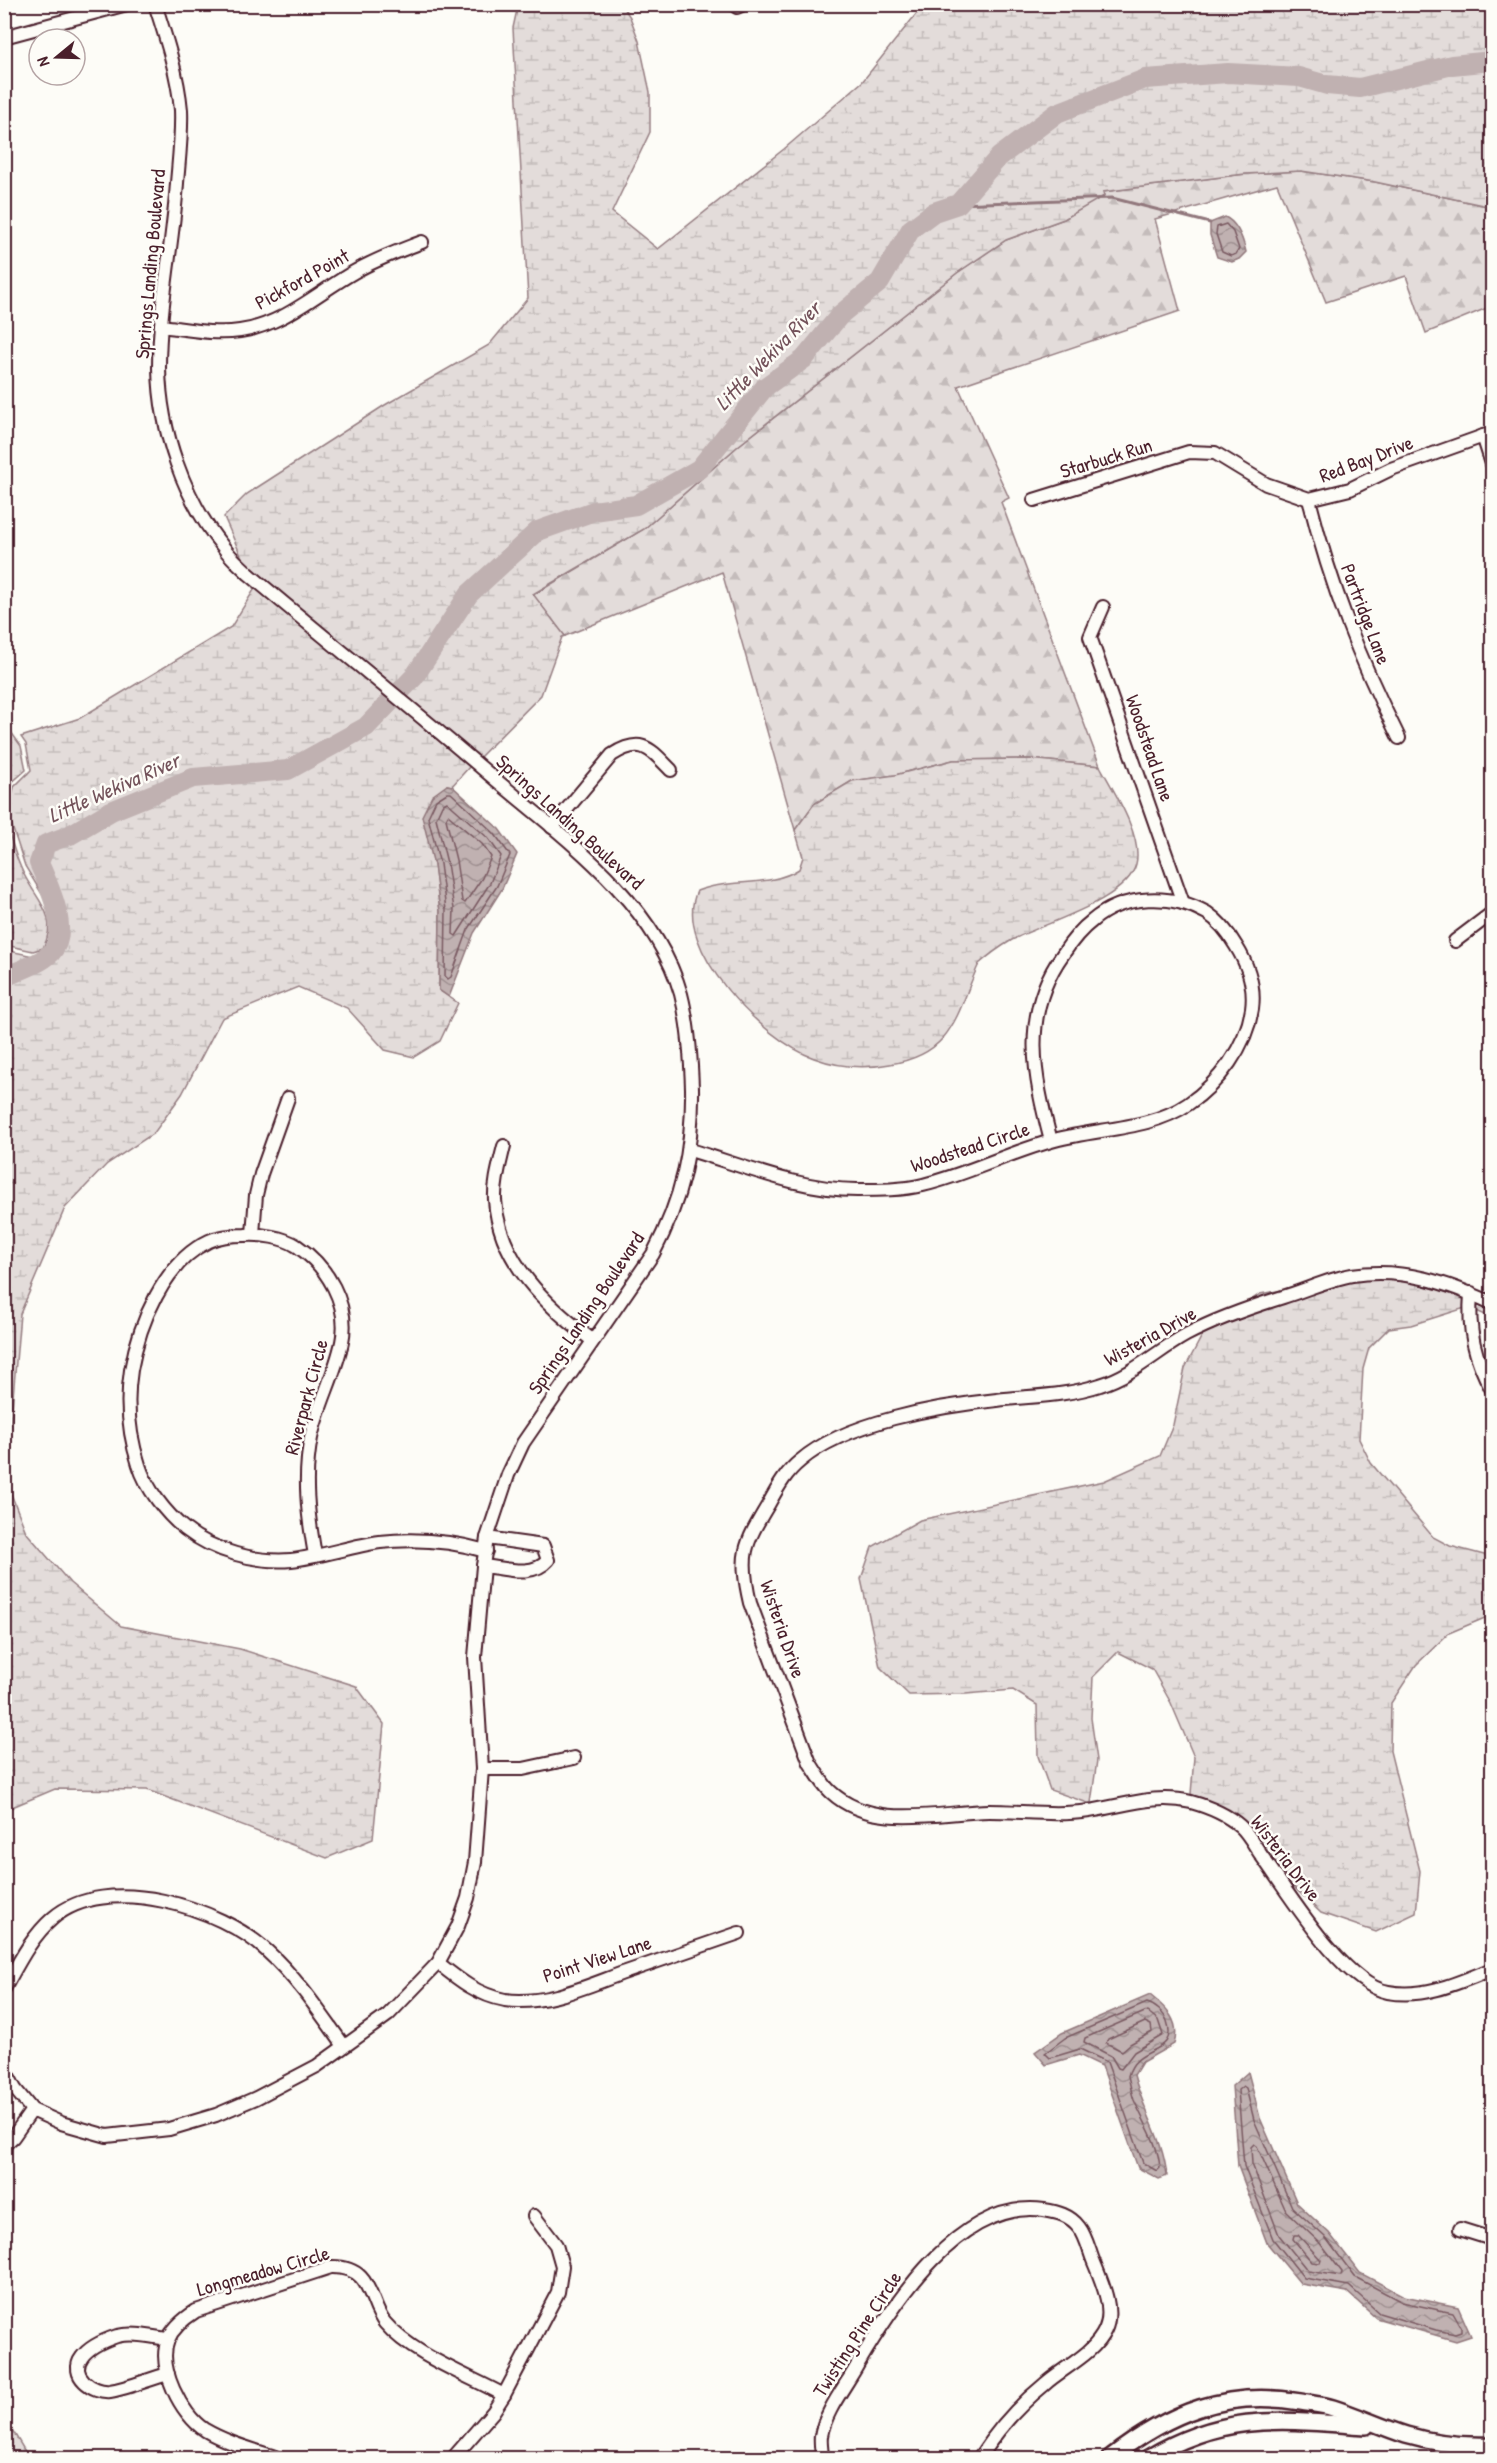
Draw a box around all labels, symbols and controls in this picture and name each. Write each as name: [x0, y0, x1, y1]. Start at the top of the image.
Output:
north arrow: [27, 27, 87, 87]
text: N: [31, 54, 55, 69]
street label: Springs Landing Boulevard: [128, 168, 171, 360]
street label: Pickford Point: [250, 241, 355, 315]
water label: Little Wekiva River: [708, 293, 829, 416]
street label: Red Bay Drive: [1315, 428, 1416, 489]
street label: Starbuck Run: [1057, 431, 1155, 484]
street label: Partridge Lane: [1335, 560, 1398, 668]
street label: Woodstead Lane: [1120, 691, 1181, 805]
water label: Little Wekiva River: [43, 744, 187, 829]
street label: Springs Landing Boulevard: [491, 748, 650, 895]
street label: Woodstead Circle: [907, 1115, 1033, 1178]
street label: Springs Landing Boulevard: [521, 1226, 650, 1399]
street label: Wisteria Drive: [1099, 1299, 1201, 1372]
street label: Riverpark Circle: [277, 1336, 334, 1458]
street label: Wisteria Drive: [754, 1576, 813, 1681]
street label: Wisteria Drive: [1245, 1809, 1328, 1906]
street label: Point View Lane: [539, 1928, 655, 1989]
street label: Longmeadow Circle: [193, 2239, 332, 2302]
street label: Twisting Pine Circle: [806, 2266, 907, 2402]

